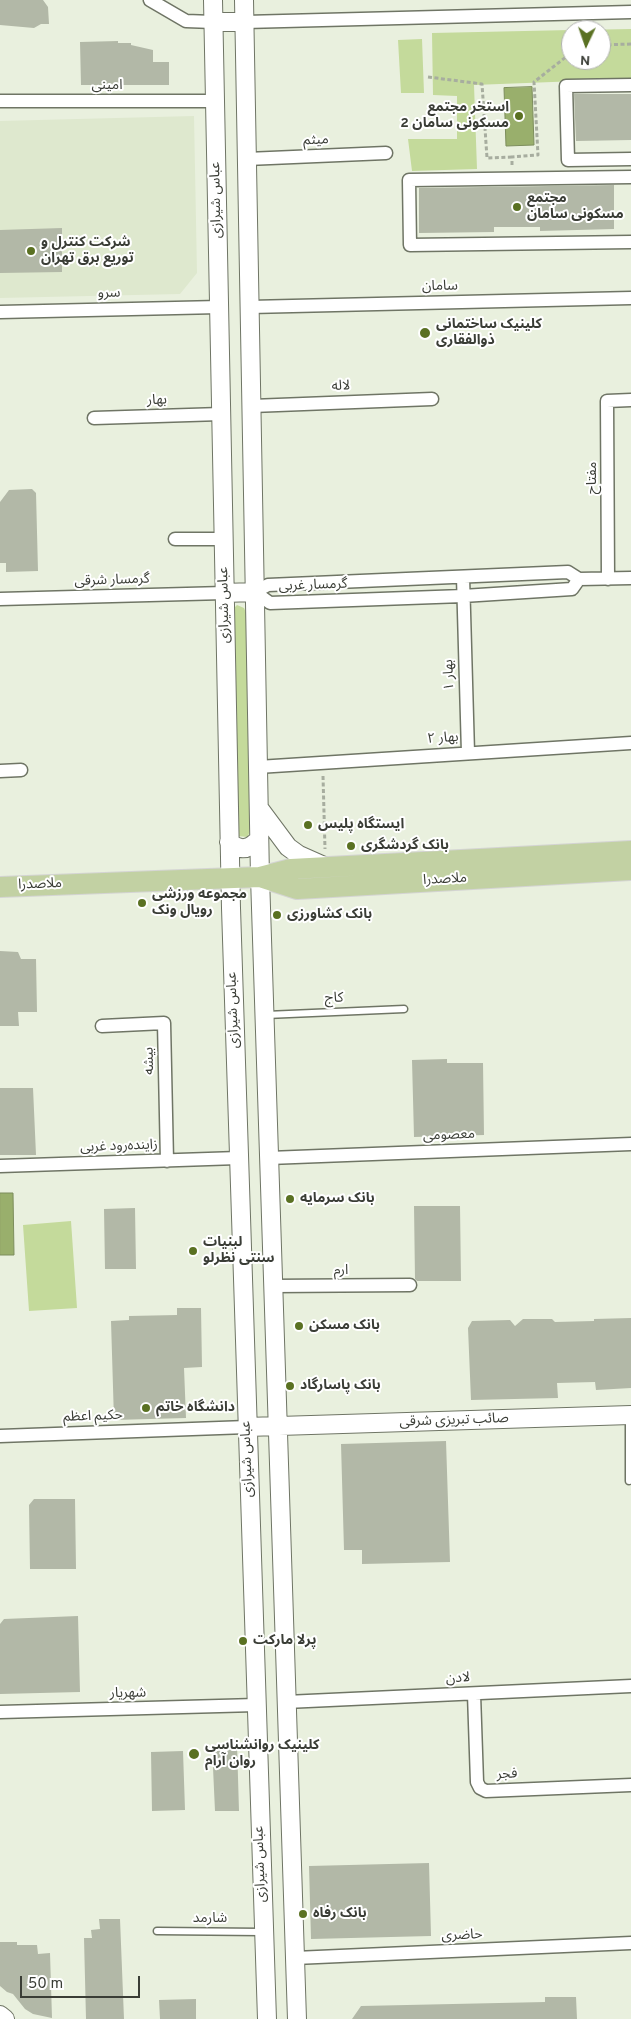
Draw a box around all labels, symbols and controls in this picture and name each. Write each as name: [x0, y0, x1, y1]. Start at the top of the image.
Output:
north arrow: [561, 20, 611, 70]
text: N: [580, 51, 591, 68]
street label: امینی: [91, 78, 123, 94]
place label: استخر مجتمع مسکونی سامان 2: [400, 100, 509, 132]
marker: استخر مجتمع مسکونی سامان 2: [513, 110, 525, 122]
street label: میثم: [303, 132, 329, 150]
street label: عباس شیرازی: [208, 162, 226, 238]
place label: مجتمع مسکونی سامان: [527, 191, 624, 223]
marker: مجتمع مسکونی سامان: [511, 201, 523, 213]
place label: شرکت کنترل و توریع برق تهران: [41, 235, 134, 268]
marker: شرکت کنترل و توریع برق تهران: [25, 245, 37, 257]
street label: سامان: [422, 278, 458, 296]
street label: سرو: [97, 285, 121, 303]
place label: کلینیک ساختمانی ذوالفقاری: [436, 317, 542, 350]
marker: کلینیک ساختمانی ذوالفقاری: [418, 326, 432, 340]
street label: لاله: [331, 378, 351, 396]
street label: بهار: [147, 392, 167, 410]
street label: مفتاح: [585, 462, 601, 494]
street label: عباس شیرازی: [216, 567, 234, 643]
street label: گرمسار شرقی: [74, 571, 150, 591]
street label: گرمسار غربی: [278, 576, 348, 596]
street label: بهار ۱: [441, 659, 459, 691]
street label: بهار ۲: [427, 730, 459, 748]
place label: ایستگاه پلیس: [318, 817, 404, 833]
marker: ایستگاه پلیس: [302, 819, 314, 831]
place label: بانک گردشگری: [361, 838, 449, 854]
marker: بانک گردشگری: [345, 840, 357, 852]
street label: ملاصدرا: [423, 870, 467, 890]
street label: ملاصدرا: [18, 876, 62, 894]
place label: مجموعه ورزشی رویال ونک: [152, 887, 247, 920]
marker: مجموعه ورزشی رویال ونک: [136, 897, 148, 909]
place label: بانک کشاورزی: [287, 907, 372, 923]
marker: بانک کشاورزی: [271, 909, 283, 921]
street label: عباس شیرازی: [224, 971, 244, 1049]
street label: کاج: [324, 990, 344, 1008]
street label: بیشه: [141, 1047, 159, 1075]
street label: معصومی: [423, 1127, 475, 1145]
street label: زاینده‌رود غربی: [80, 1137, 158, 1157]
place label: بانک سرمایه: [300, 1191, 375, 1207]
marker: بانک سرمایه: [284, 1193, 296, 1205]
place label: لبنیات سنتی نظرلو: [203, 1235, 275, 1268]
marker: لبنیات سنتی نظرلو: [187, 1245, 199, 1257]
street label: ارم: [334, 1263, 348, 1279]
place label: بانک مسکن: [309, 1318, 380, 1334]
marker: بانک مسکن: [293, 1320, 305, 1332]
place label: بانک پاسارگاد: [300, 1378, 381, 1394]
marker: بانک پاسارگاد: [284, 1380, 296, 1392]
place label: دانشگاه خاتم: [156, 1400, 235, 1416]
marker: دانشگاه خاتم: [140, 1402, 152, 1414]
street label: حکیم اعظم: [63, 1408, 123, 1426]
street label: صائب تبریزی شرقی: [399, 1411, 509, 1431]
street label: عباس شیرازی: [238, 1420, 258, 1498]
place label: پرلا مارکت: [253, 1633, 316, 1649]
marker: پرلا مارکت: [237, 1635, 249, 1647]
street label: لادن: [445, 1670, 471, 1688]
street label: شهریار: [110, 1685, 146, 1703]
place label: کلینیک روانشناسی روان آرام: [205, 1738, 319, 1770]
marker: کلینیک روانشناسی روان آرام: [187, 1747, 201, 1761]
street label: فجر: [496, 1766, 518, 1784]
street label: عباس شیرازی: [251, 1825, 271, 1903]
place label: بانک رفاه: [313, 1906, 367, 1922]
marker: بانک رفاه: [297, 1908, 309, 1920]
street label: شارمد: [193, 1911, 227, 1927]
street label: حاضری: [441, 1927, 483, 1945]
scale bar: [22, 1966, 142, 1998]
text: 50 m: [28, 1975, 63, 1994]

